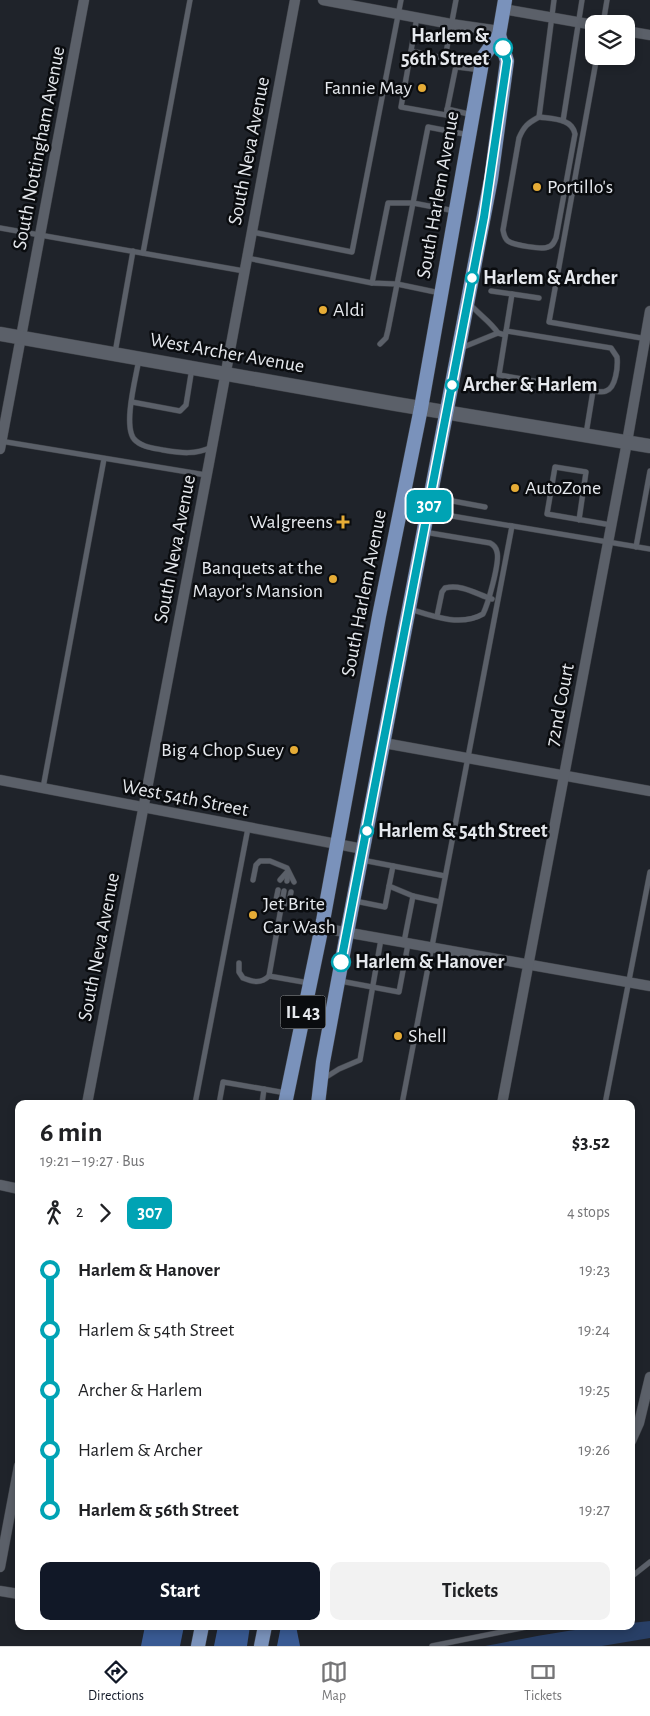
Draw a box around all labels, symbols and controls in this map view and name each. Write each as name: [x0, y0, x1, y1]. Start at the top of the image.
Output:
map controls: [585, 15, 635, 65]
button: layers: [585, 15, 635, 65]
place label: Harlem & 56th Street: [401, 26, 490, 69]
marker: Harlem & 56th Street: [493, 38, 513, 58]
street label: South Nottingham Avenue: [9, 45, 69, 251]
street label: South Neva Avenue: [225, 75, 273, 227]
place label: Fannie May: [324, 78, 412, 98]
marker: Fannie May: [416, 82, 428, 94]
street label: South Harlem Avenue: [413, 110, 463, 280]
place label: Portillo's: [547, 177, 613, 197]
marker: Portillo's: [531, 181, 543, 193]
place label: Harlem & Archer: [483, 268, 618, 288]
marker: Harlem & Archer: [465, 271, 479, 285]
place label: Aldi: [333, 300, 365, 320]
marker: Aldi: [317, 304, 329, 316]
street label: West Archer Avenue: [148, 330, 306, 376]
place label: Archer & Harlem: [463, 375, 598, 395]
marker: Archer & Harlem: [445, 378, 459, 392]
street label: South Neva Avenue: [151, 473, 199, 625]
place label: AutoZone: [525, 478, 601, 498]
marker: AutoZone: [509, 482, 521, 494]
line badge: 307: [400, 490, 458, 522]
text: 307: [417, 497, 441, 515]
street label: South Harlem Avenue: [338, 508, 390, 678]
place label: Walgreens: [250, 512, 333, 532]
marker: Walgreens: [337, 516, 349, 528]
place label: Banquets at the Mayor's Mansion: [193, 558, 323, 601]
marker: Banquets at the Mayor's Mansion: [327, 573, 339, 585]
street label: 72nd Court: [542, 661, 578, 748]
place label: Big 4 Chop Suey: [161, 740, 284, 760]
marker: Big 4 Chop Suey: [288, 744, 300, 756]
street label: West 54th Street: [120, 776, 251, 820]
place label: Harlem & 54th Street: [378, 821, 548, 841]
marker: Harlem & 54th Street: [360, 824, 374, 838]
street label: South Neva Avenue: [75, 871, 123, 1023]
place label: Jet Brite Car Wash: [263, 894, 336, 937]
marker: Jet Brite Car Wash: [247, 909, 259, 921]
marker: Harlem & Hanover: [331, 952, 351, 972]
place label: Harlem & Hanover: [355, 952, 504, 972]
road number: IL 43: [280, 996, 326, 1028]
place label: Shell: [408, 1026, 447, 1046]
marker: Shell: [392, 1030, 404, 1042]
text: 6 min: [40, 1119, 102, 1147]
text: $3.52: [572, 1133, 610, 1152]
text: 19:21 – 19:27 · Bus: [40, 1153, 145, 1169]
icon: walk: [40, 1199, 68, 1227]
icon: forward: [91, 1199, 119, 1227]
text: 2: [76, 1204, 83, 1220]
text: 307: [137, 1204, 162, 1222]
text: 4 stops: [567, 1204, 610, 1220]
text: Harlem & Hanover: [78, 1261, 220, 1280]
text: 19:23: [579, 1262, 610, 1278]
text: Harlem & 54th Street: [78, 1321, 234, 1340]
text: 19:24: [578, 1322, 610, 1338]
text: Archer & Harlem: [78, 1381, 202, 1400]
text: 19:25: [579, 1382, 610, 1398]
text: Harlem & Archer: [78, 1441, 202, 1460]
text: 19:26: [579, 1442, 610, 1458]
text: Harlem & 56th Street: [78, 1501, 239, 1520]
text: 19:27: [579, 1502, 610, 1518]
button: Start: [40, 1562, 320, 1620]
button: Tickets: [330, 1562, 610, 1620]
tab: Directions: [88, 1658, 144, 1705]
tab: Map: [320, 1658, 348, 1705]
tab: Tickets: [524, 1658, 562, 1705]

